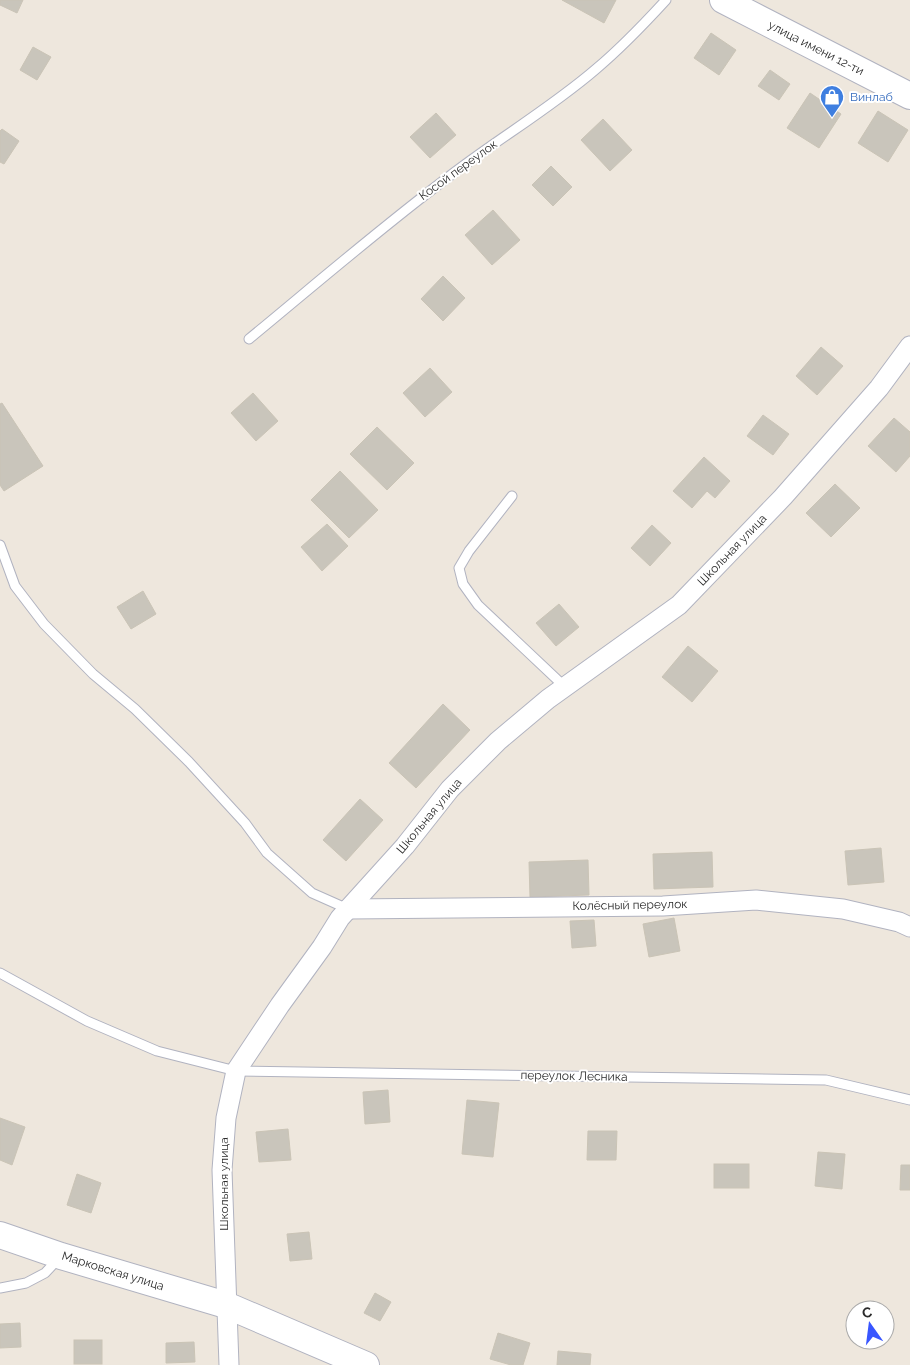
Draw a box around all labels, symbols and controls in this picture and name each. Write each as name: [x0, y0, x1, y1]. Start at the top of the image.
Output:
street label: улица имени 12-ти: [766, 18, 866, 78]
shop icon: Винлаб: [819, 84, 845, 118]
place label: Винлаб: [850, 90, 893, 104]
street label: Косой переулок: [416, 137, 500, 203]
street label: Школьная улица: [694, 511, 770, 589]
street label: Школьная улица: [394, 776, 464, 856]
street label: Колёсный переулок: [572, 897, 688, 913]
street label: переулок Лесника: [520, 1068, 628, 1084]
street label: Школьная улица: [217, 1137, 231, 1231]
street label: Марковская улица: [60, 1249, 166, 1293]
north arrow: [845, 1300, 895, 1350]
text: С: [860, 1303, 874, 1321]

